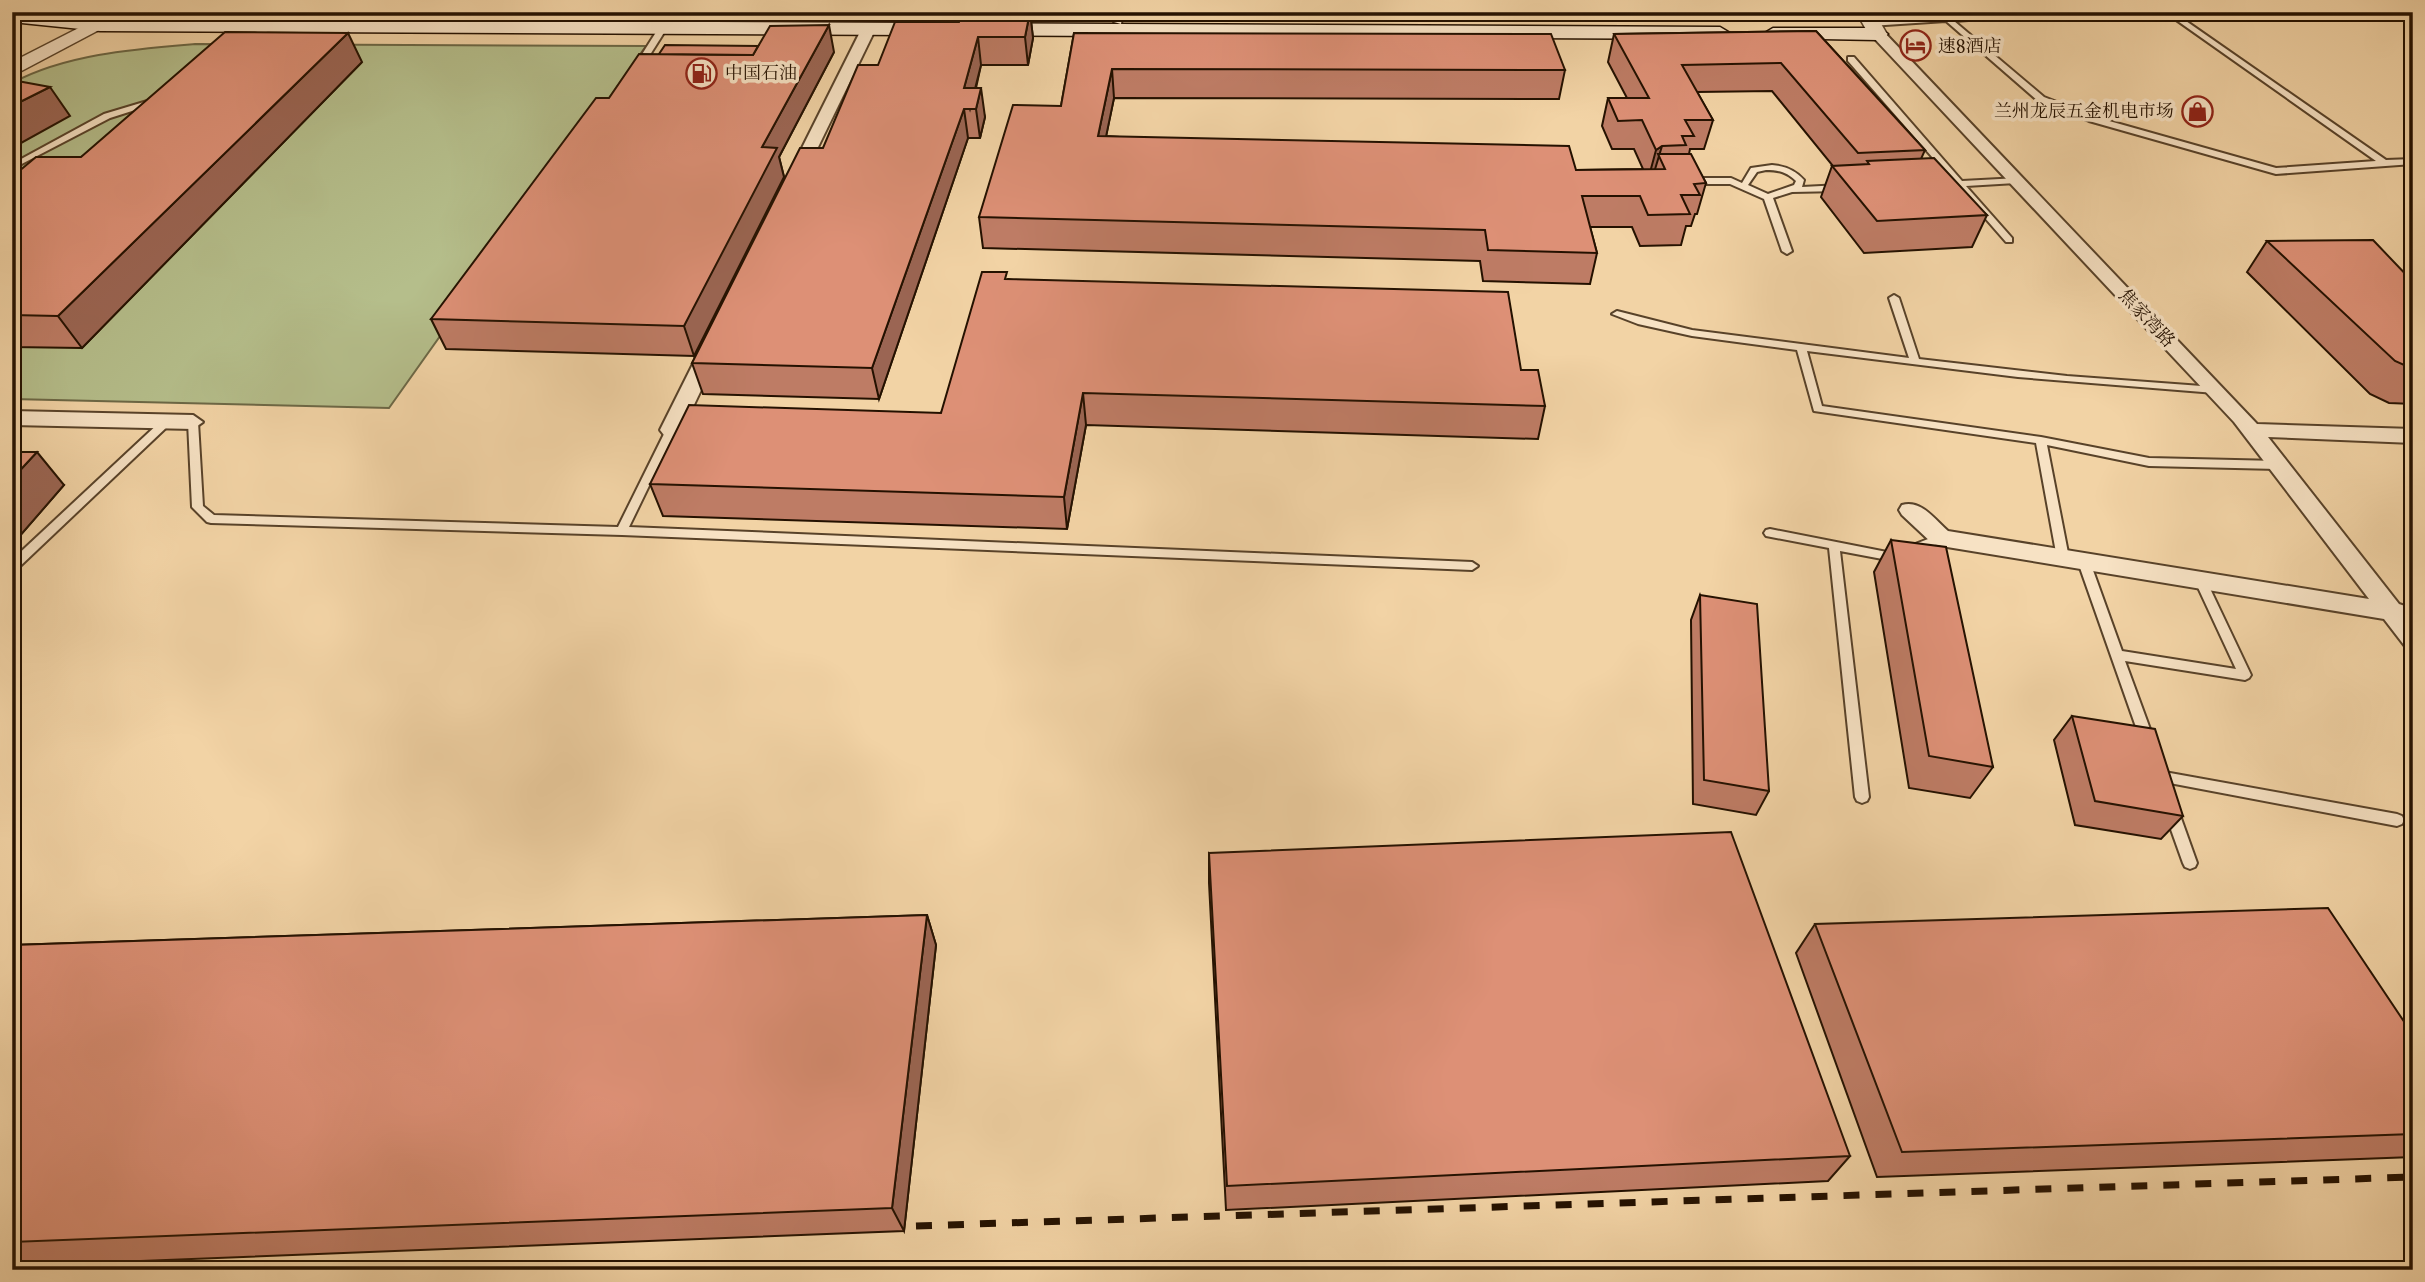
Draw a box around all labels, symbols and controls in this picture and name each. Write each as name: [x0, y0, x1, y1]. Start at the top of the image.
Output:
hotel icon: 速8酒店: [1898, 29, 1932, 63]
place label: 速8酒店: [1938, 35, 2002, 57]
fuel station icon: 中国石油: [685, 56, 719, 90]
place label: 中国石油: [725, 62, 797, 84]
shop icon: 兰州龙辰五金机电市场: [2180, 94, 2214, 128]
place label: 兰州龙辰五金机电市场: [1994, 100, 2174, 122]
street label: 焦家湾路: [2114, 284, 2180, 352]

